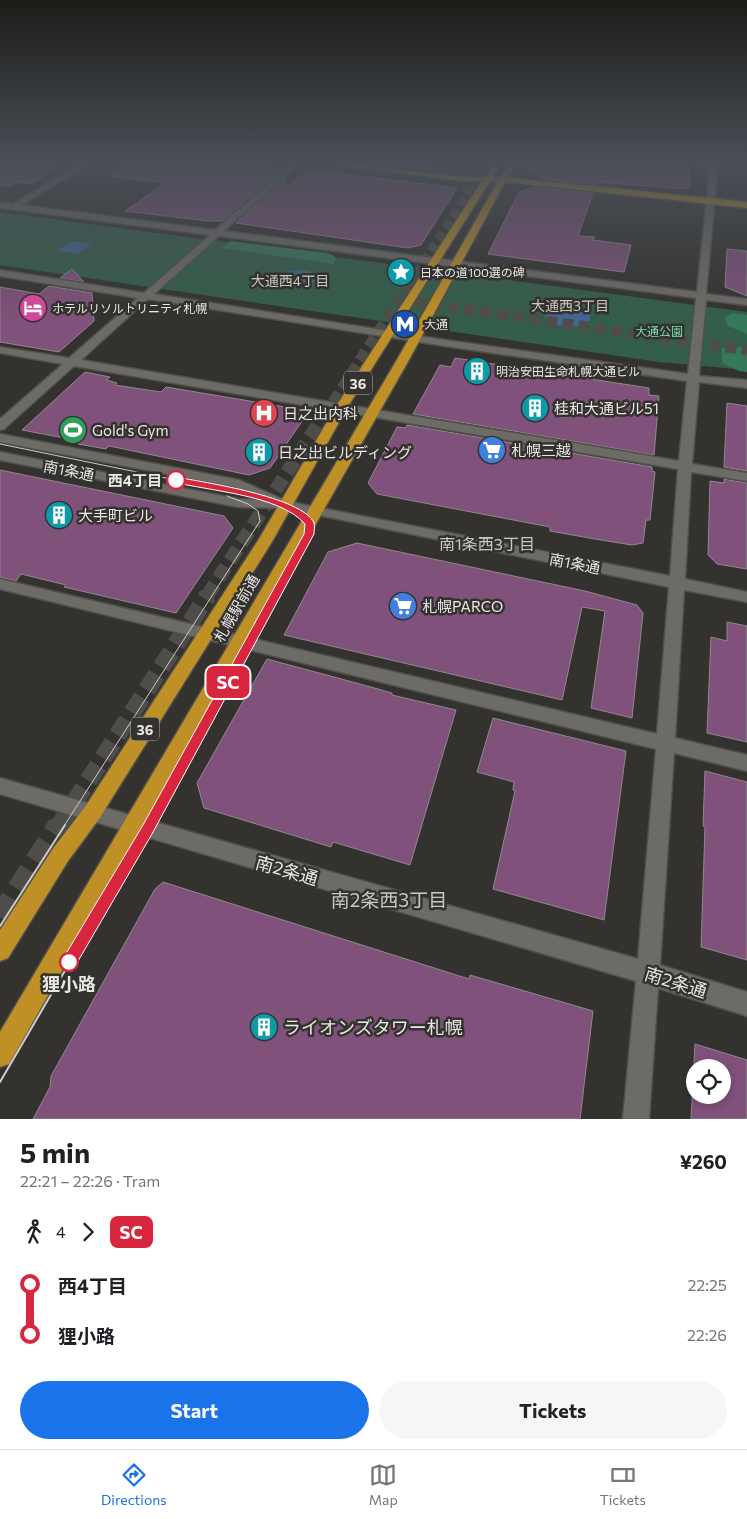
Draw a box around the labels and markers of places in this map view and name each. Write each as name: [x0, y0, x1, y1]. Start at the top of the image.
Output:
place icon: 日本の道100選の碑: [386, 257, 416, 287]
place label: 日本の道100選の碑: [420, 265, 525, 279]
hotel icon: ホテルリソルトリニティ札幌: [18, 293, 48, 323]
place label: ホテルリソルトリニティ札幌: [52, 301, 207, 315]
metro station icon: 大通: [390, 309, 420, 339]
place label: 大通: [424, 317, 448, 331]
building icon: 明治安田生命札幌大通ビル: [462, 356, 492, 386]
place label: 明治安田生命札幌大通ビル: [496, 364, 640, 378]
building icon: 桂和大通ビル51: [520, 393, 550, 423]
hospital icon: 日之出内科: [249, 398, 279, 428]
place label: 桂和大通ビル51: [554, 399, 659, 417]
place label: 日之出内科: [283, 404, 358, 422]
sports icon: Gold's Gym: [58, 415, 88, 445]
place label: Gold's Gym: [92, 421, 169, 439]
supermarket icon: 札幌三越: [477, 435, 507, 465]
building icon: 日之出ビルディング: [244, 437, 274, 467]
place label: 札幌三越: [511, 441, 571, 459]
place label: 日之出ビルディング: [278, 443, 412, 461]
marker: 西4丁目: [166, 470, 186, 490]
place label: 西4丁目: [108, 471, 162, 489]
building icon: 大手町ビル: [44, 500, 74, 530]
place label: 大手町ビル: [78, 506, 153, 524]
supermarket icon: 札幌PARCO: [388, 591, 418, 621]
place label: 札幌PARCO: [422, 597, 503, 615]
marker: 狸小路: [59, 952, 79, 972]
place label: 狸小路: [42, 973, 96, 995]
building icon: ライオンズタワー札幌: [249, 1012, 279, 1042]
place label: ライオンズタワー札幌: [283, 1016, 463, 1038]

